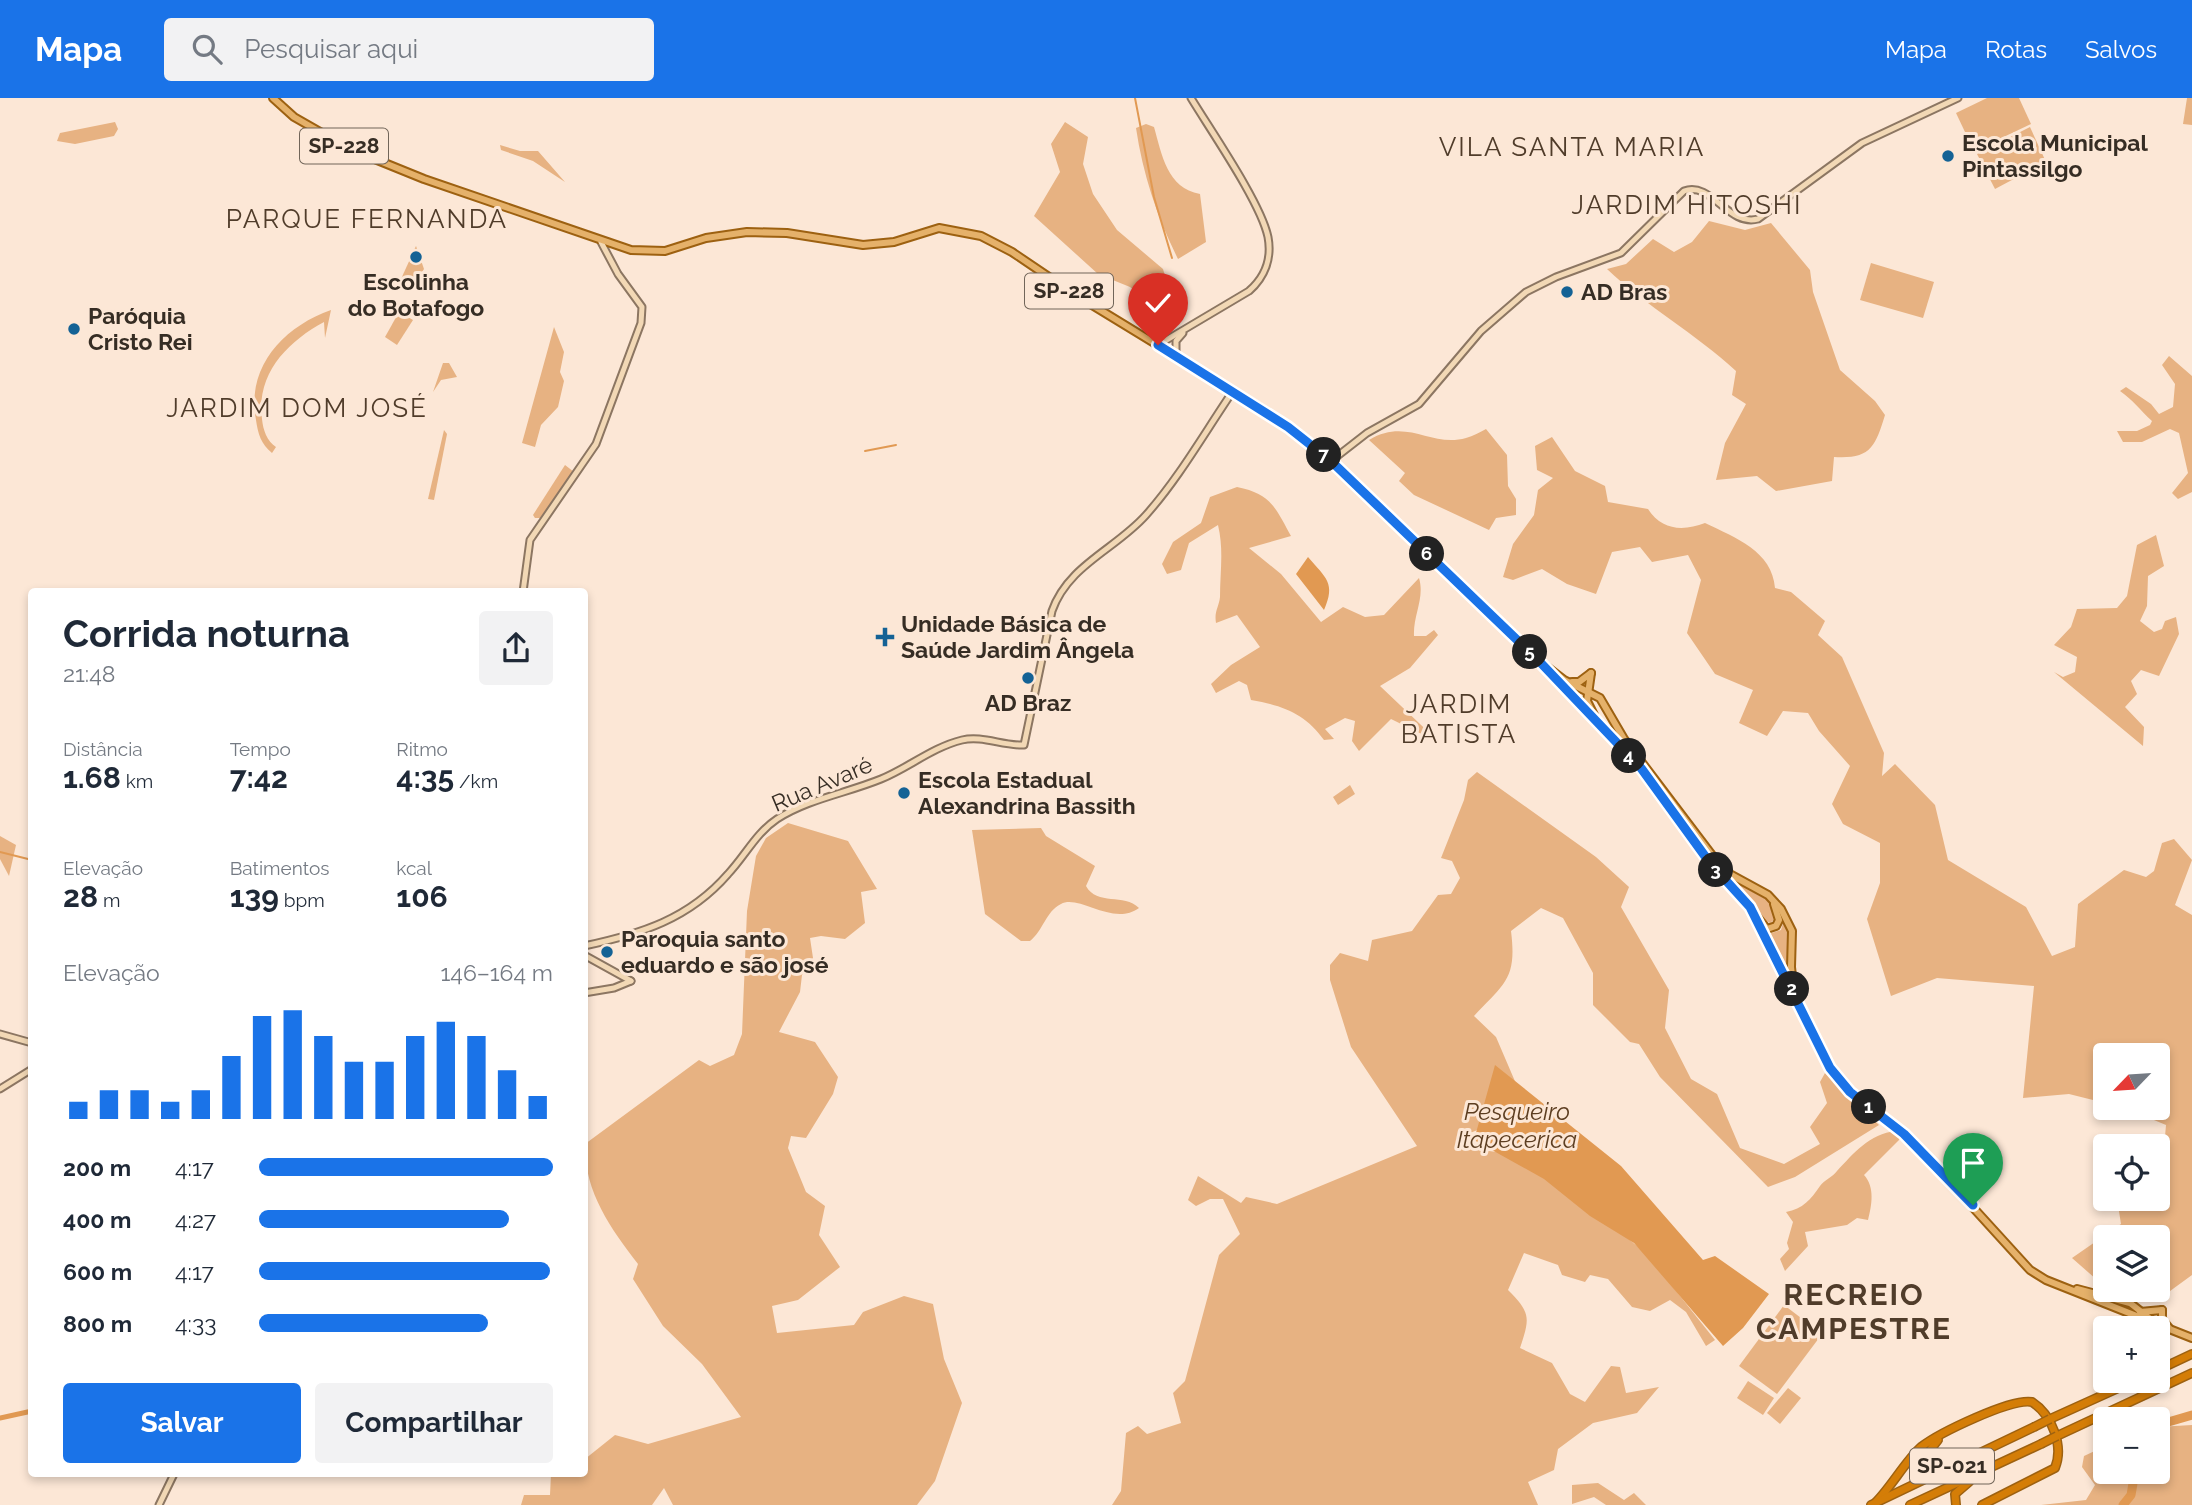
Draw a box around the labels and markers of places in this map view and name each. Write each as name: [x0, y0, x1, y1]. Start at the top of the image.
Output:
place label: Escola Municipal Pintassilgo: [1962, 129, 2148, 182]
marker: Escola Municipal Pintassilgo: [1940, 148, 1956, 164]
marker: Escolinha do Botafogo: [408, 249, 424, 265]
place label: Escolinha do Botafogo: [348, 268, 484, 321]
pin: [1128, 273, 1188, 345]
place label: AD Bras: [1581, 278, 1668, 305]
marker: AD Bras: [1559, 284, 1575, 300]
place label: Paróquia Cristo Rei: [88, 302, 193, 355]
marker: Paróquia Cristo Rei: [66, 321, 82, 337]
pin: 7: [1306, 438, 1342, 472]
pin: 6: [1410, 536, 1444, 572]
place label: Unidade Básica de Saúde Jardim Ângela: [901, 610, 1134, 663]
marker: Unidade Básica de Saúde Jardim Ângela: [875, 627, 895, 647]
pin: 5: [1512, 634, 1548, 670]
marker: AD Braz: [1020, 670, 1036, 686]
place label: AD Braz: [985, 689, 1071, 716]
pin: 4: [1612, 738, 1646, 774]
place label: Escola Estadual Alexandrina Bassith: [918, 766, 1136, 819]
marker: Escola Estadual Alexandrina Bassith: [896, 785, 912, 801]
pin: 3: [1698, 852, 1734, 888]
place label: Paroquia santo eduardo e são josé: [621, 925, 829, 978]
marker: Paroquia santo eduardo e são josé: [599, 944, 615, 960]
pin: 2: [1774, 972, 1810, 1006]
pin: 1: [1852, 1090, 1886, 1124]
pin: [1943, 1133, 2003, 1205]

